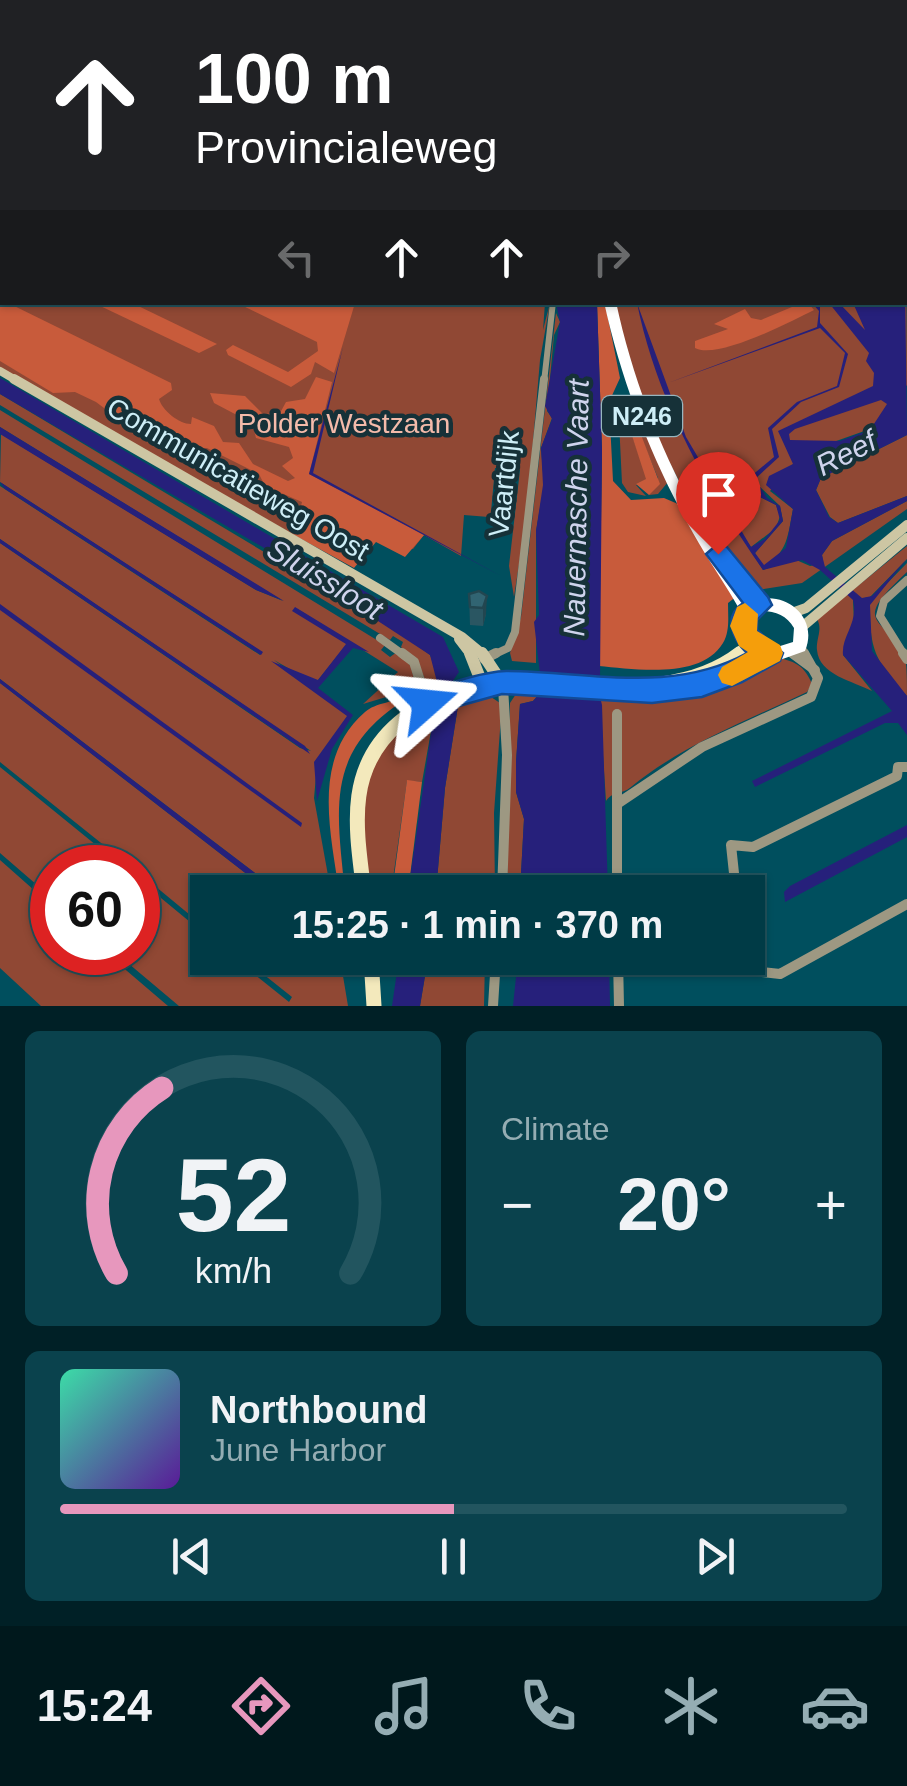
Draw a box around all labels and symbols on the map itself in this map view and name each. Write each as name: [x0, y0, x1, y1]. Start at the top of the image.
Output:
water label: Nauernasche Vaart: [557, 377, 595, 637]
street label: Communicatieweg Oost: [102, 391, 375, 567]
road number: N246: [602, 396, 682, 436]
park label: Polder Westzaan: [238, 408, 450, 439]
water label: Reef: [810, 423, 884, 482]
street label: Vaartdijk: [483, 428, 525, 539]
pin: [676, 452, 761, 555]
water label: Sluissloot: [261, 532, 390, 627]
position arrow: [375, 651, 479, 755]
speed limit sign: 60: [30, 845, 160, 975]

